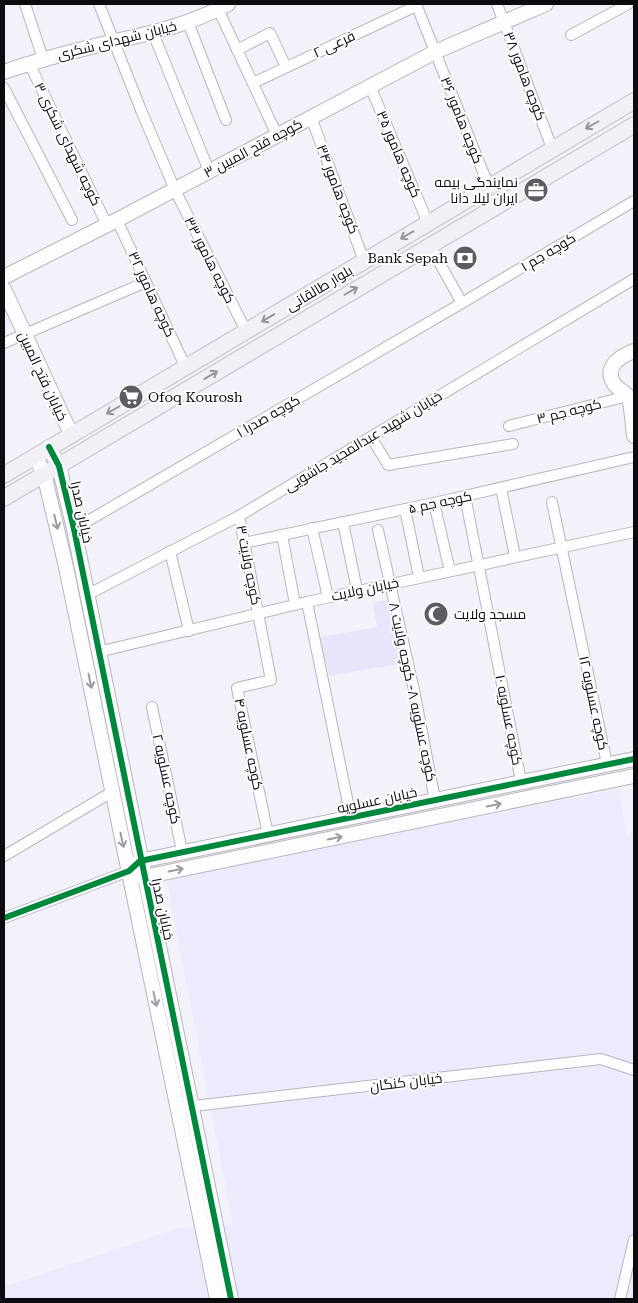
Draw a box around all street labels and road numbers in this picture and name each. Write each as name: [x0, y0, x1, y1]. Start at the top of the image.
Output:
street label: خیابان شهدای شکری: [56, 17, 178, 63]
street label: فرعی ۲: [311, 27, 357, 61]
street label: کوچه هامور ۳۸: [499, 29, 549, 123]
street label: کوچه هامور ۳۶: [435, 74, 487, 166]
street label: کوچه شهدای شکری ۳: [29, 80, 105, 209]
street label: کوچه هامور ۳۵: [372, 108, 425, 201]
street label: کوچه فتح المبین ۳: [201, 115, 306, 182]
street label: کوچه هامور ۳۴: [312, 142, 362, 237]
street label: کوچه هامور ۳۳: [180, 214, 239, 307]
street label: کوچه جم ۱: [518, 229, 579, 276]
street label: کوچه هامور ۳۲: [123, 249, 179, 340]
street label: بلوار طالقانی: [283, 262, 355, 314]
street label: خیابان فتح المبین: [14, 329, 71, 424]
street label: خیابان شهید عبدالمجید جاشویی: [281, 388, 445, 494]
street label: کوچه صدرا ۱: [233, 391, 304, 442]
street label: کوچه جم ۳: [535, 395, 604, 429]
street label: خیابان صدرا: [68, 479, 96, 545]
street label: کوچه جم ۵: [407, 487, 474, 518]
street label: کوچه ولایت ۳: [231, 524, 265, 607]
street label: خیابان ولایت: [330, 574, 400, 604]
street label: کوچه عسلویه ۸- کوچه ولایت ۸: [384, 601, 440, 784]
street label: کوچه عسلویه ۱۲: [574, 654, 612, 752]
street label: کوچه عسلویه ۱۰: [490, 673, 526, 767]
street label: کوچه عسلویه ۴: [229, 697, 267, 792]
street label: کوچه عسلویه ۲: [148, 732, 184, 826]
street label: خیابان عسلویه: [336, 784, 418, 816]
street label: خیابان صدرا: [149, 876, 177, 942]
street label: خیابان کنگان: [369, 1070, 443, 1094]

